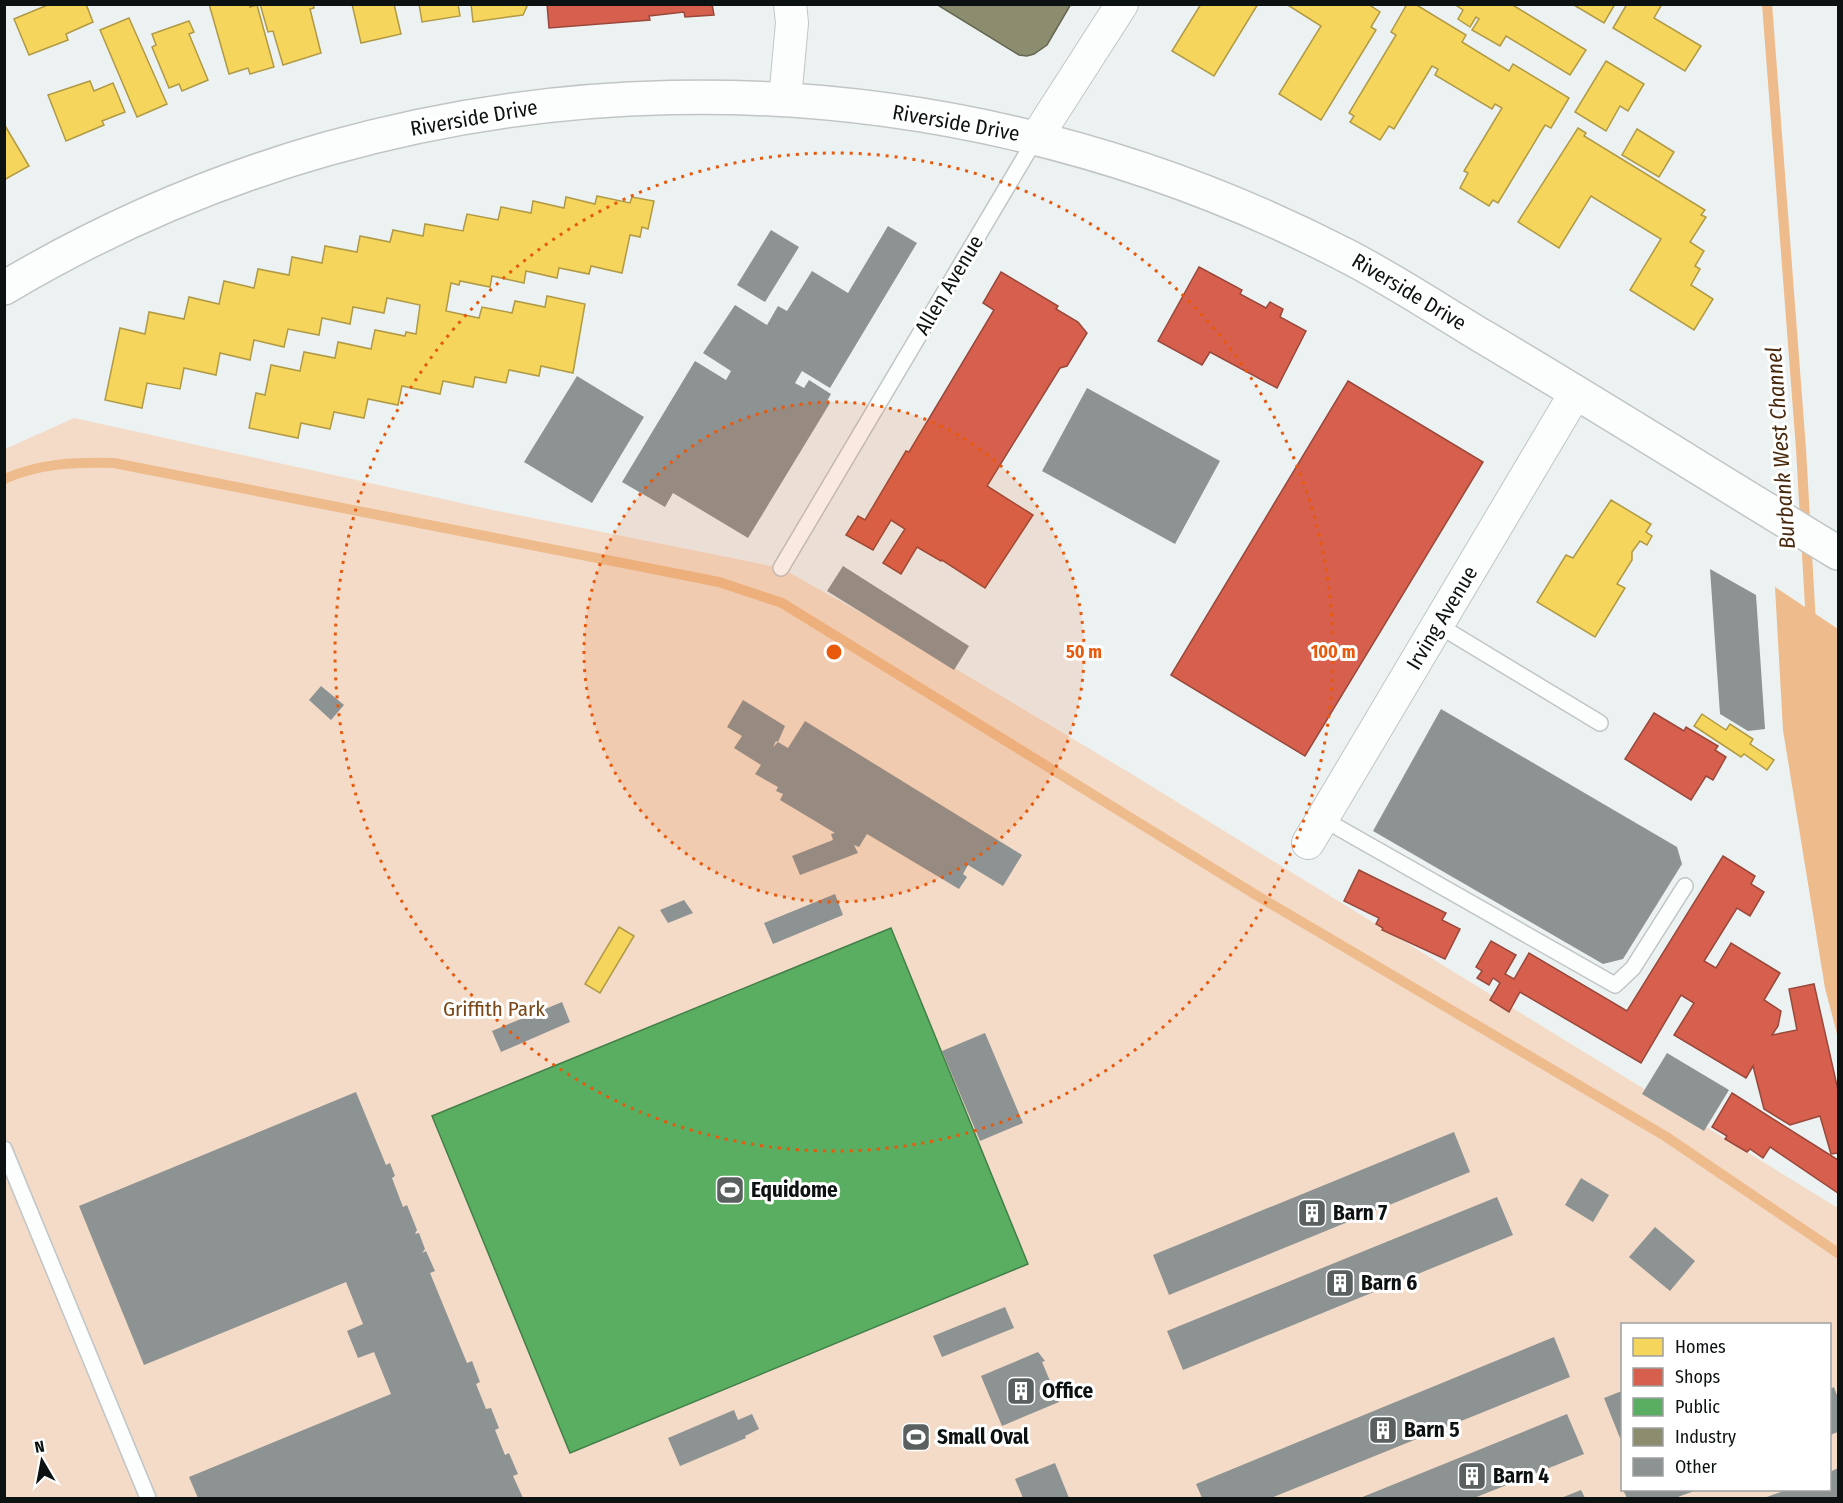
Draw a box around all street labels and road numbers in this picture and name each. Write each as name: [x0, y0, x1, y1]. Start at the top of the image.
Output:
street label: Riverside Drive: [408, 94, 540, 142]
street label: Riverside Drive: [890, 99, 1022, 147]
street label: Allen Avenue: [909, 231, 989, 339]
street label: Riverside Drive: [1347, 248, 1471, 336]
street label: Irving Avenue: [1401, 561, 1483, 675]

